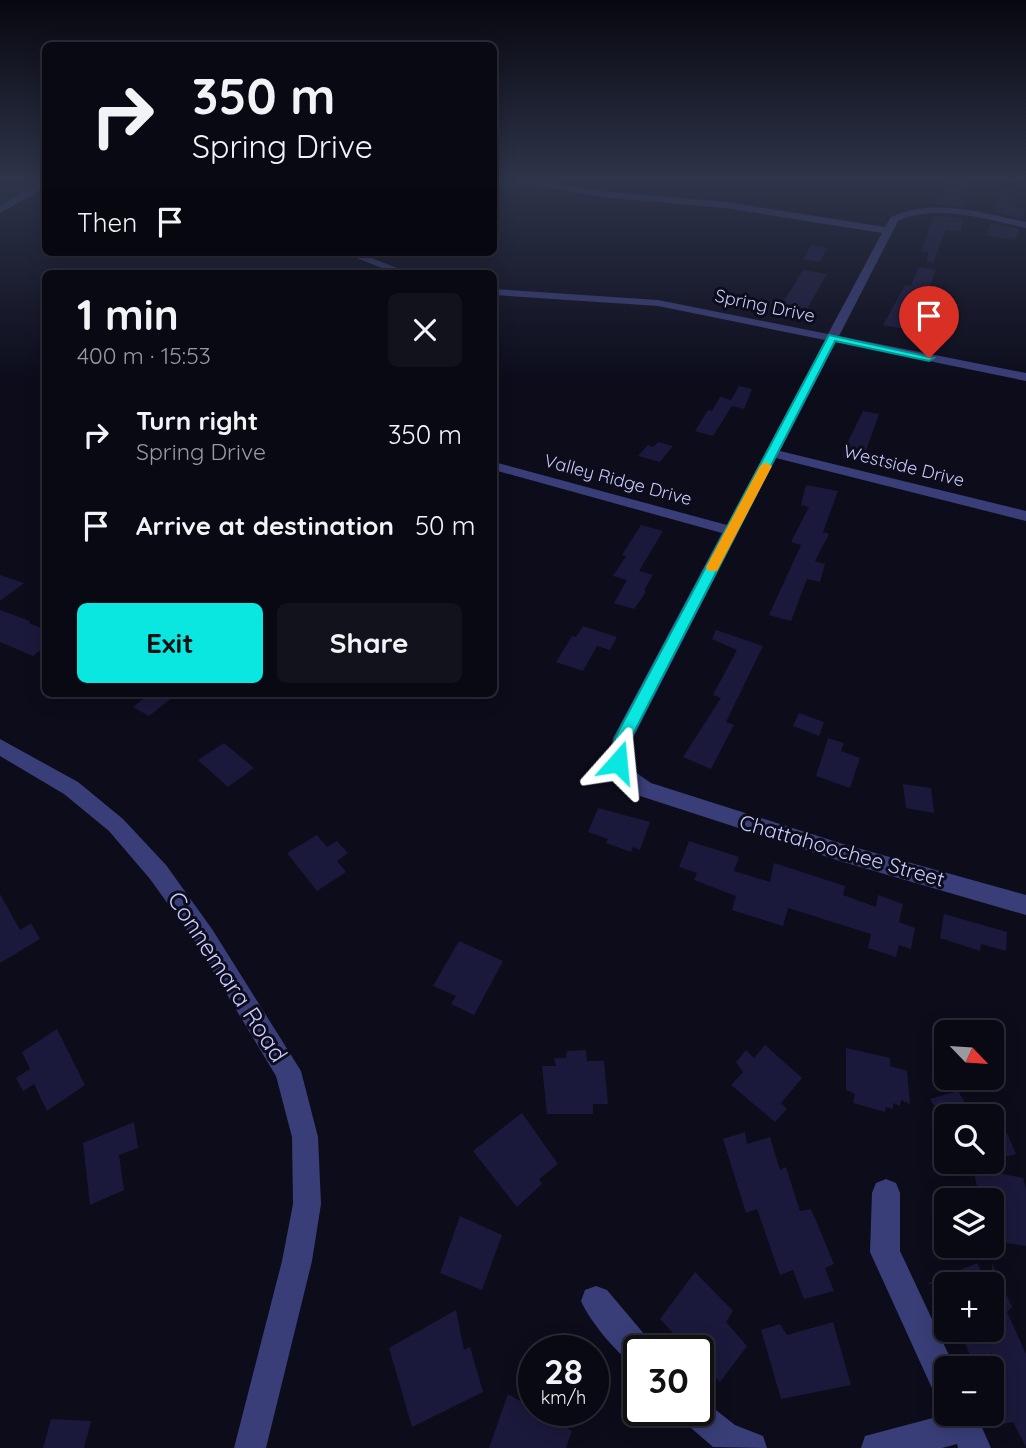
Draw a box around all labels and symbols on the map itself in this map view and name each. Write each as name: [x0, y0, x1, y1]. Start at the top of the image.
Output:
street label: Spring Drive: [713, 284, 817, 327]
pin: [899, 286, 959, 358]
street label: Westside Drive: [841, 439, 967, 492]
street label: Valley Ridge Drive: [542, 449, 695, 510]
position arrow: [581, 725, 655, 799]
street label: Chattahoochee Street: [737, 808, 948, 892]
street label: Connemara Road: [161, 885, 294, 1067]
north arrow: [934, 1020, 1004, 1090]
speed limit sign: 30: [623, 1335, 714, 1426]

